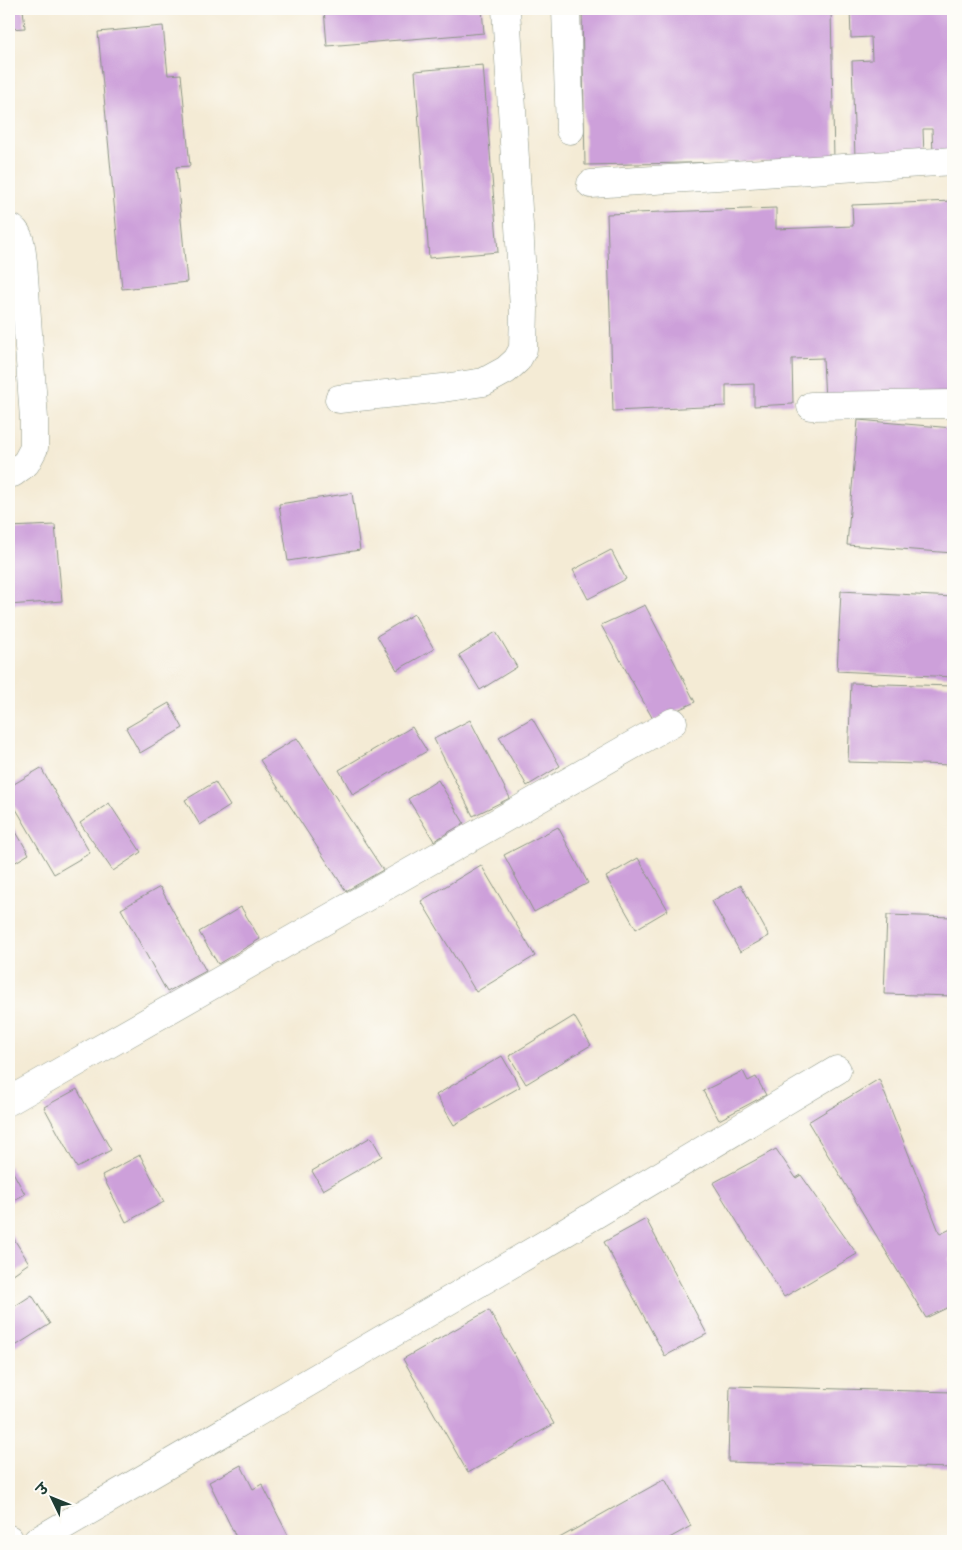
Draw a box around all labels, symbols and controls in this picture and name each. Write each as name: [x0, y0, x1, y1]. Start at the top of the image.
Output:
north arrow: [28, 1472, 78, 1522]
text: उ: [34, 1480, 55, 1502]

